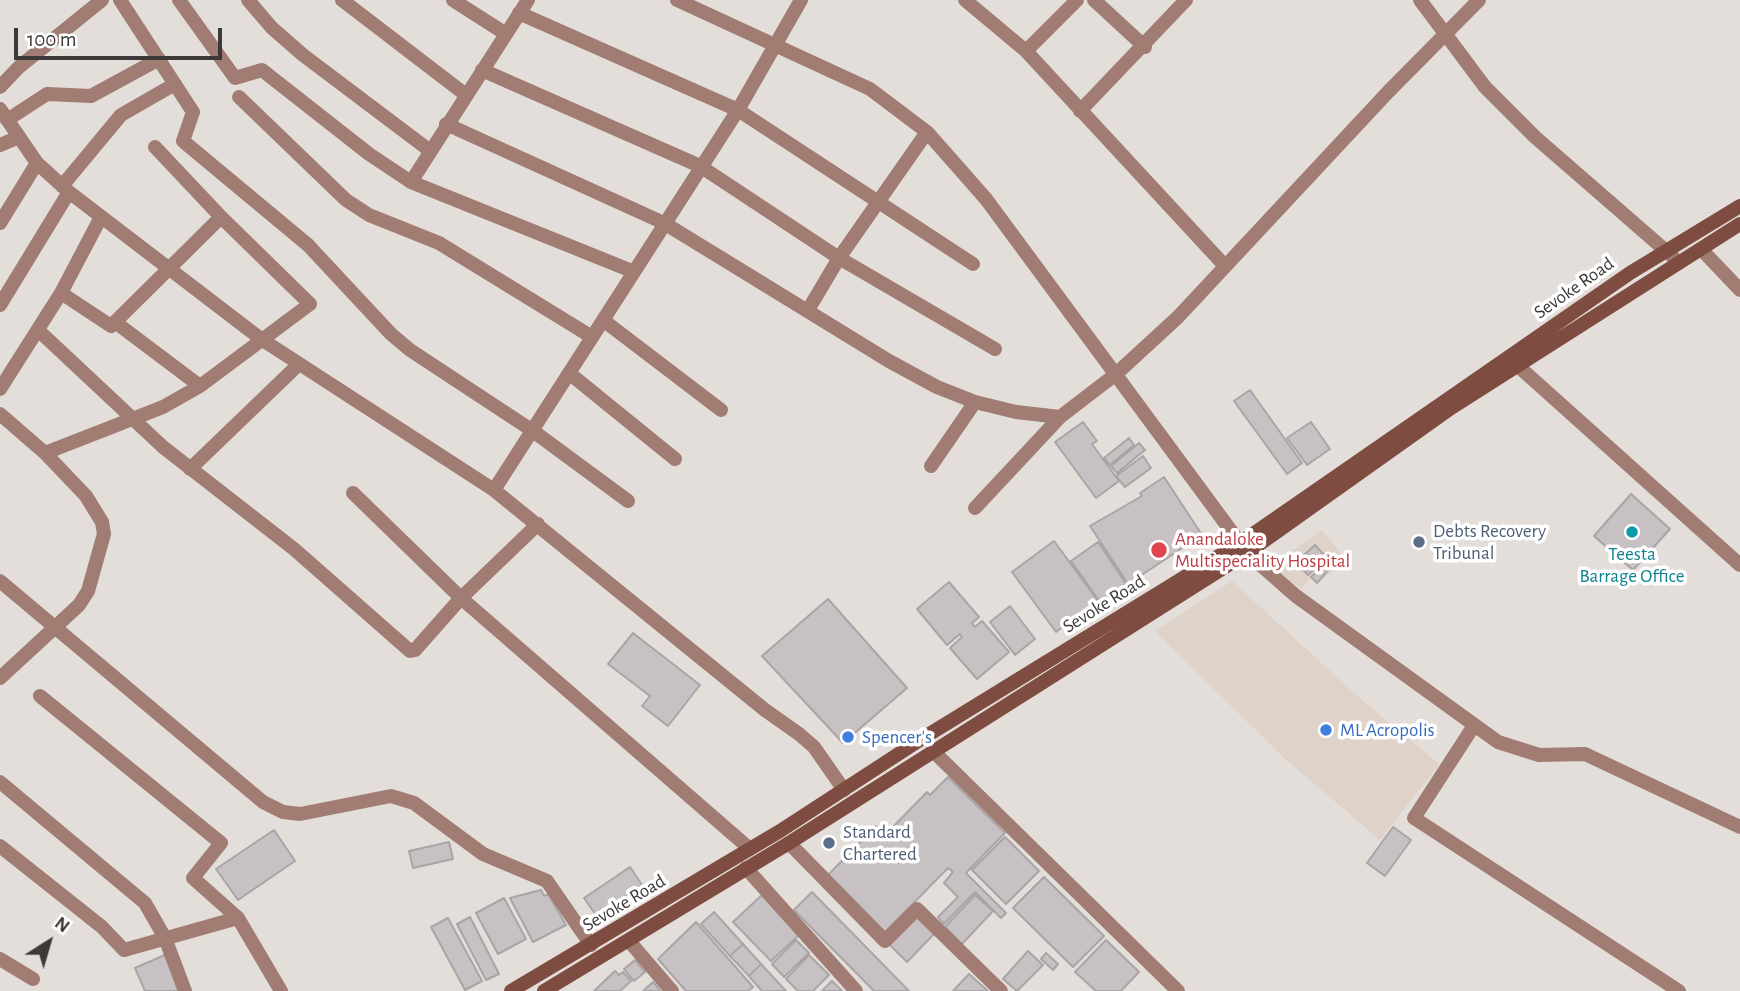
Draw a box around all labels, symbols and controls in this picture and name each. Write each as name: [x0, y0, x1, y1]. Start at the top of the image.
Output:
scale bar: [18, 14, 226, 58]
text: 100 m: [27, 29, 77, 50]
street label: Sevoke Road: [1530, 252, 1618, 324]
place label: Debts Recovery Tribunal: [1433, 520, 1546, 564]
marker: Teesta Barrage Office: [1624, 524, 1640, 540]
place label: Anandaloke Multispeciality Hospital: [1175, 528, 1350, 572]
marker: Debts Recovery Tribunal: [1411, 534, 1427, 550]
marker: Anandaloke Multispeciality Hospital: [1149, 540, 1169, 560]
place label: Teesta Barrage Office: [1579, 543, 1685, 587]
street label: Sevoke Road: [1059, 570, 1149, 638]
place label: ML Acropolis: [1340, 719, 1435, 741]
marker: ML Acropolis: [1318, 722, 1334, 738]
place label: Spencer's: [862, 726, 932, 748]
marker: Spencer's: [840, 729, 856, 745]
place label: Standard Chartered: [843, 821, 917, 865]
marker: Standard Chartered: [821, 835, 837, 851]
street label: Sevoke Road: [578, 869, 670, 937]
north arrow: [14, 907, 84, 977]
text: N: [51, 913, 73, 936]

